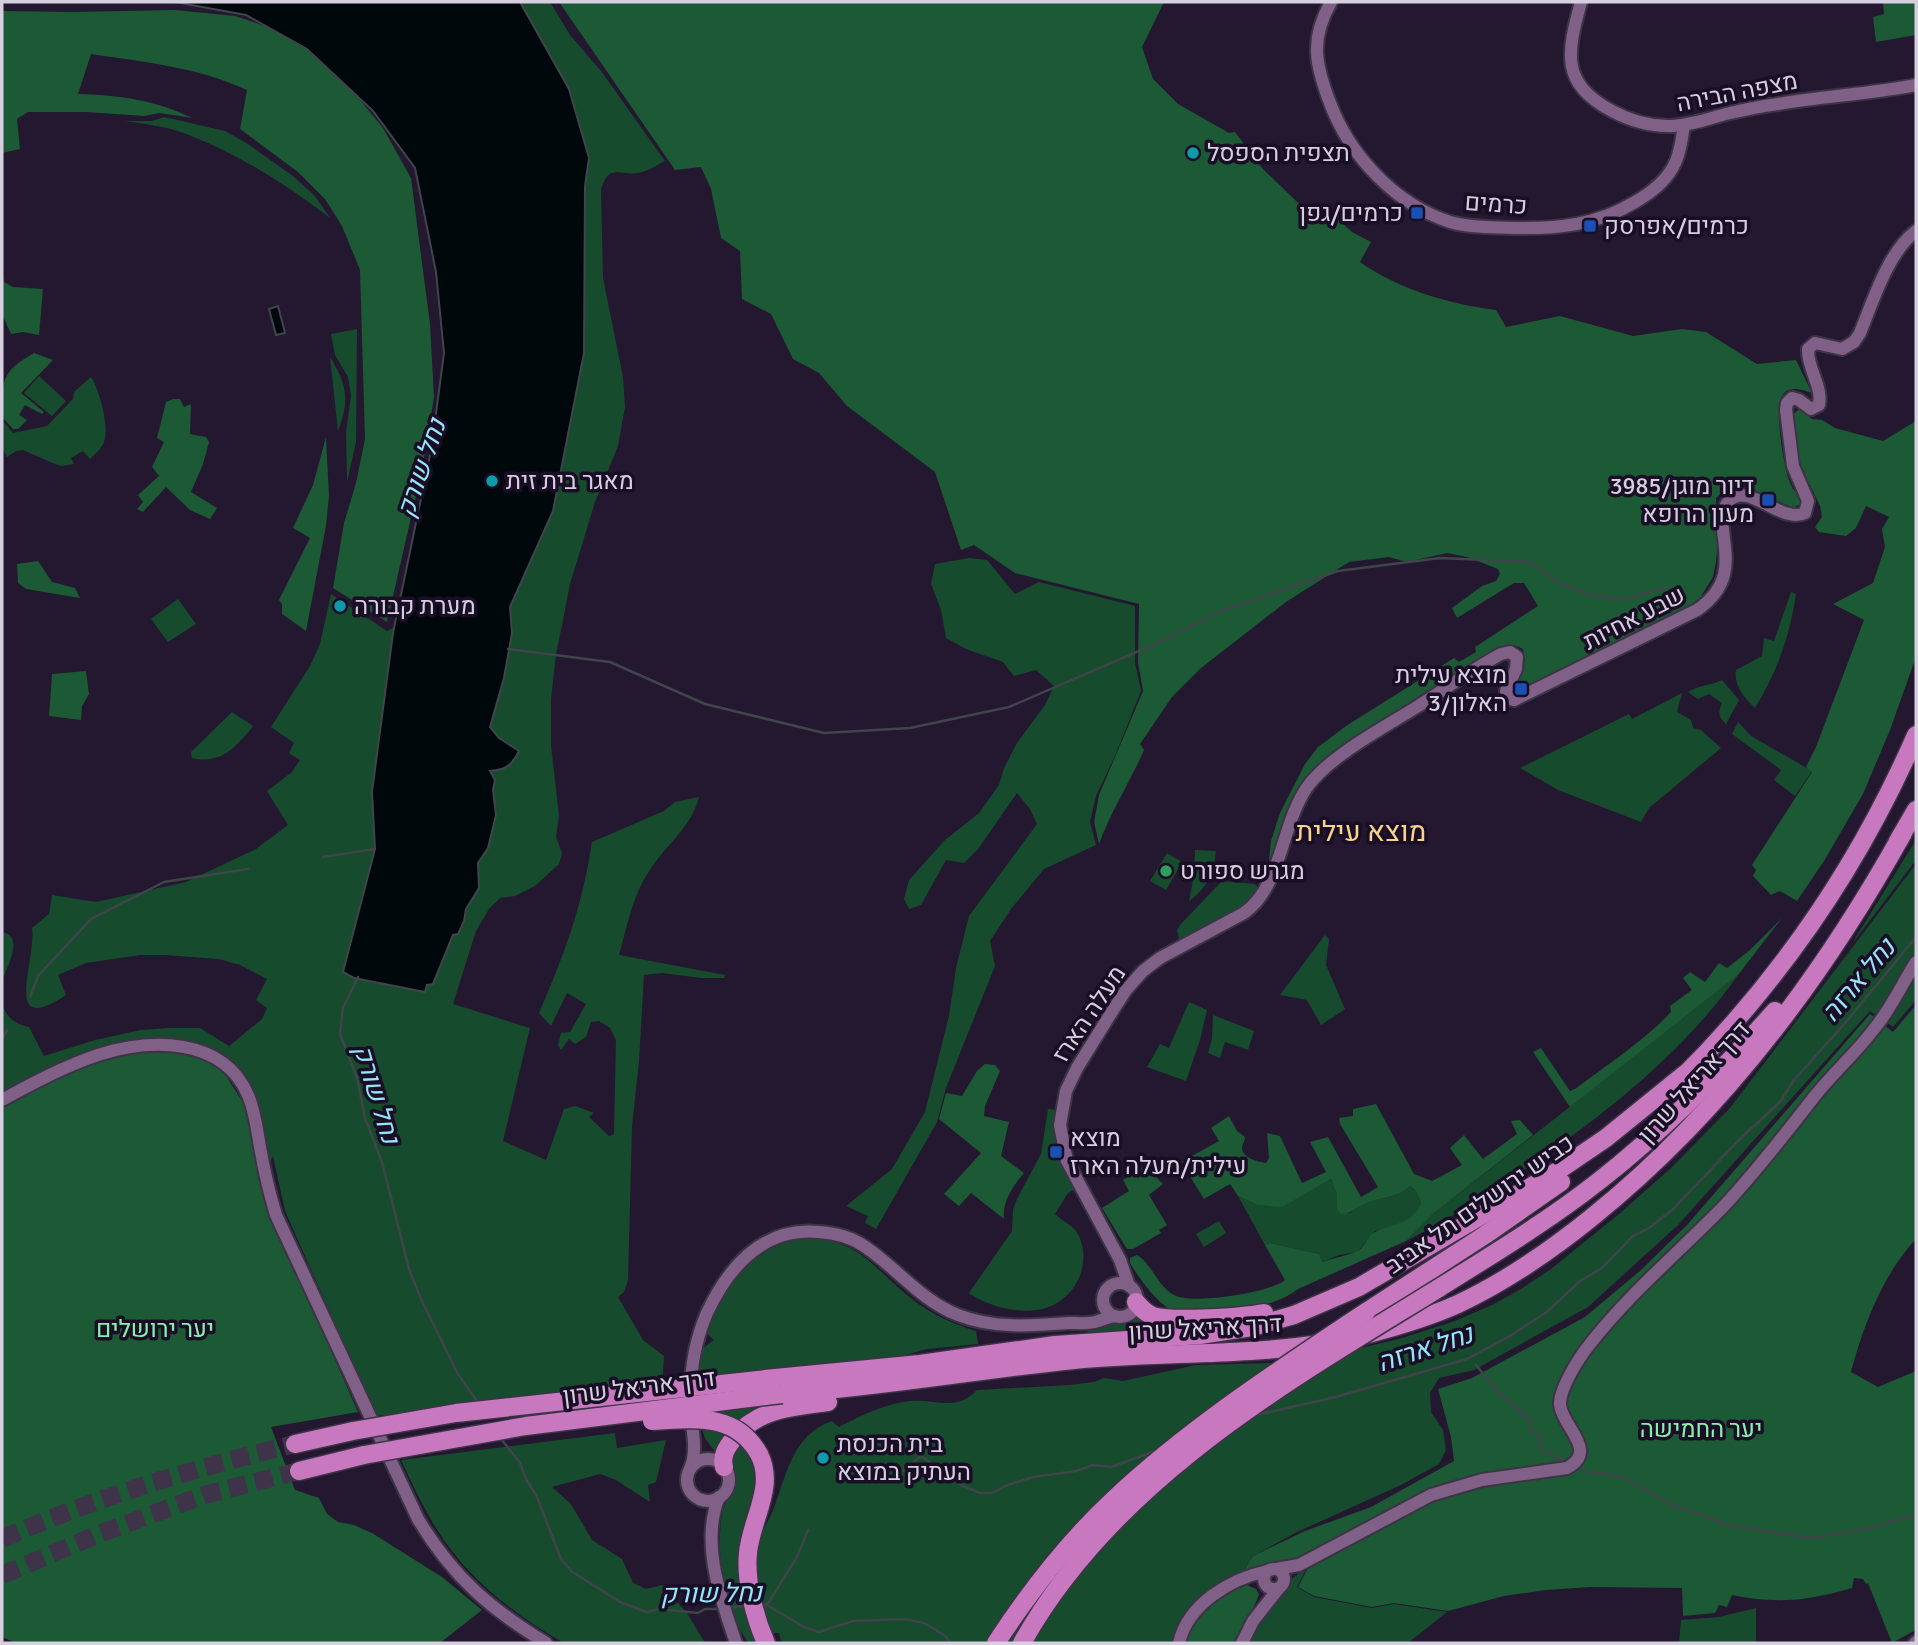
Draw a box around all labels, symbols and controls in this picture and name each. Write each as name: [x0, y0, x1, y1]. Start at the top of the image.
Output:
street label: מצפה הבירה: [1674, 66, 1800, 118]
place label: תצפית הספסל: [1207, 138, 1350, 168]
marker: תצפית הספסל: [1185, 145, 1201, 161]
street label: כרמים: [1464, 187, 1528, 221]
place label: כרמים/גפן: [1299, 198, 1403, 228]
marker: כרמים/גפן: [1409, 205, 1425, 221]
place label: כרמים/אפרסק: [1604, 211, 1749, 241]
marker: כרמים/אפרסק: [1582, 218, 1598, 234]
water label: נחל שורק: [390, 414, 454, 522]
place label: מאגר בית זית: [506, 466, 634, 496]
place label: 3985/דיור מוגן מעון הרופא: [1610, 471, 1754, 529]
marker: מאגר בית זית: [484, 473, 500, 489]
marker: 3985/דיור מוגן מעון הרופא: [1760, 492, 1776, 508]
street label: שבע אחיות: [1578, 580, 1690, 656]
place label: מערת קבורה: [354, 591, 476, 621]
marker: מערת קבורה: [332, 598, 348, 614]
place label: מוצא עילית 3/האלון: [1395, 660, 1507, 718]
marker: מוצא עילית 3/האלון: [1513, 681, 1529, 697]
district label: מוצא עילית: [1296, 815, 1426, 849]
place label: מגרש ספורט: [1180, 856, 1305, 886]
marker: מגרש ספורט: [1158, 863, 1174, 879]
water label: נחל ארזה: [1815, 932, 1904, 1029]
street label: מעלה הארז: [1046, 960, 1132, 1068]
street label: דרך אריאל שרון: [1631, 1015, 1757, 1149]
water label: נחל שורק: [346, 1041, 407, 1149]
place label: מוצא עילית/מעלה הארז: [1070, 1123, 1246, 1181]
street label: כביש ירושלים תל אביב: [1380, 1128, 1580, 1280]
marker: מוצא עילית/מעלה הארז: [1048, 1144, 1064, 1160]
street label: דרך אריאל שרון: [1127, 1309, 1283, 1347]
park label: יער ירושלים: [96, 1314, 214, 1344]
water label: נחל ארזה: [1374, 1318, 1478, 1379]
street label: דרך אריאל שרון: [561, 1363, 717, 1411]
park label: יער החמישה: [1640, 1414, 1762, 1444]
place label: בית הכנסת העתיק במוצא: [837, 1429, 971, 1487]
marker: בית הכנסת העתיק במוצא: [815, 1450, 831, 1466]
water label: נחל שורק: [660, 1577, 764, 1611]

